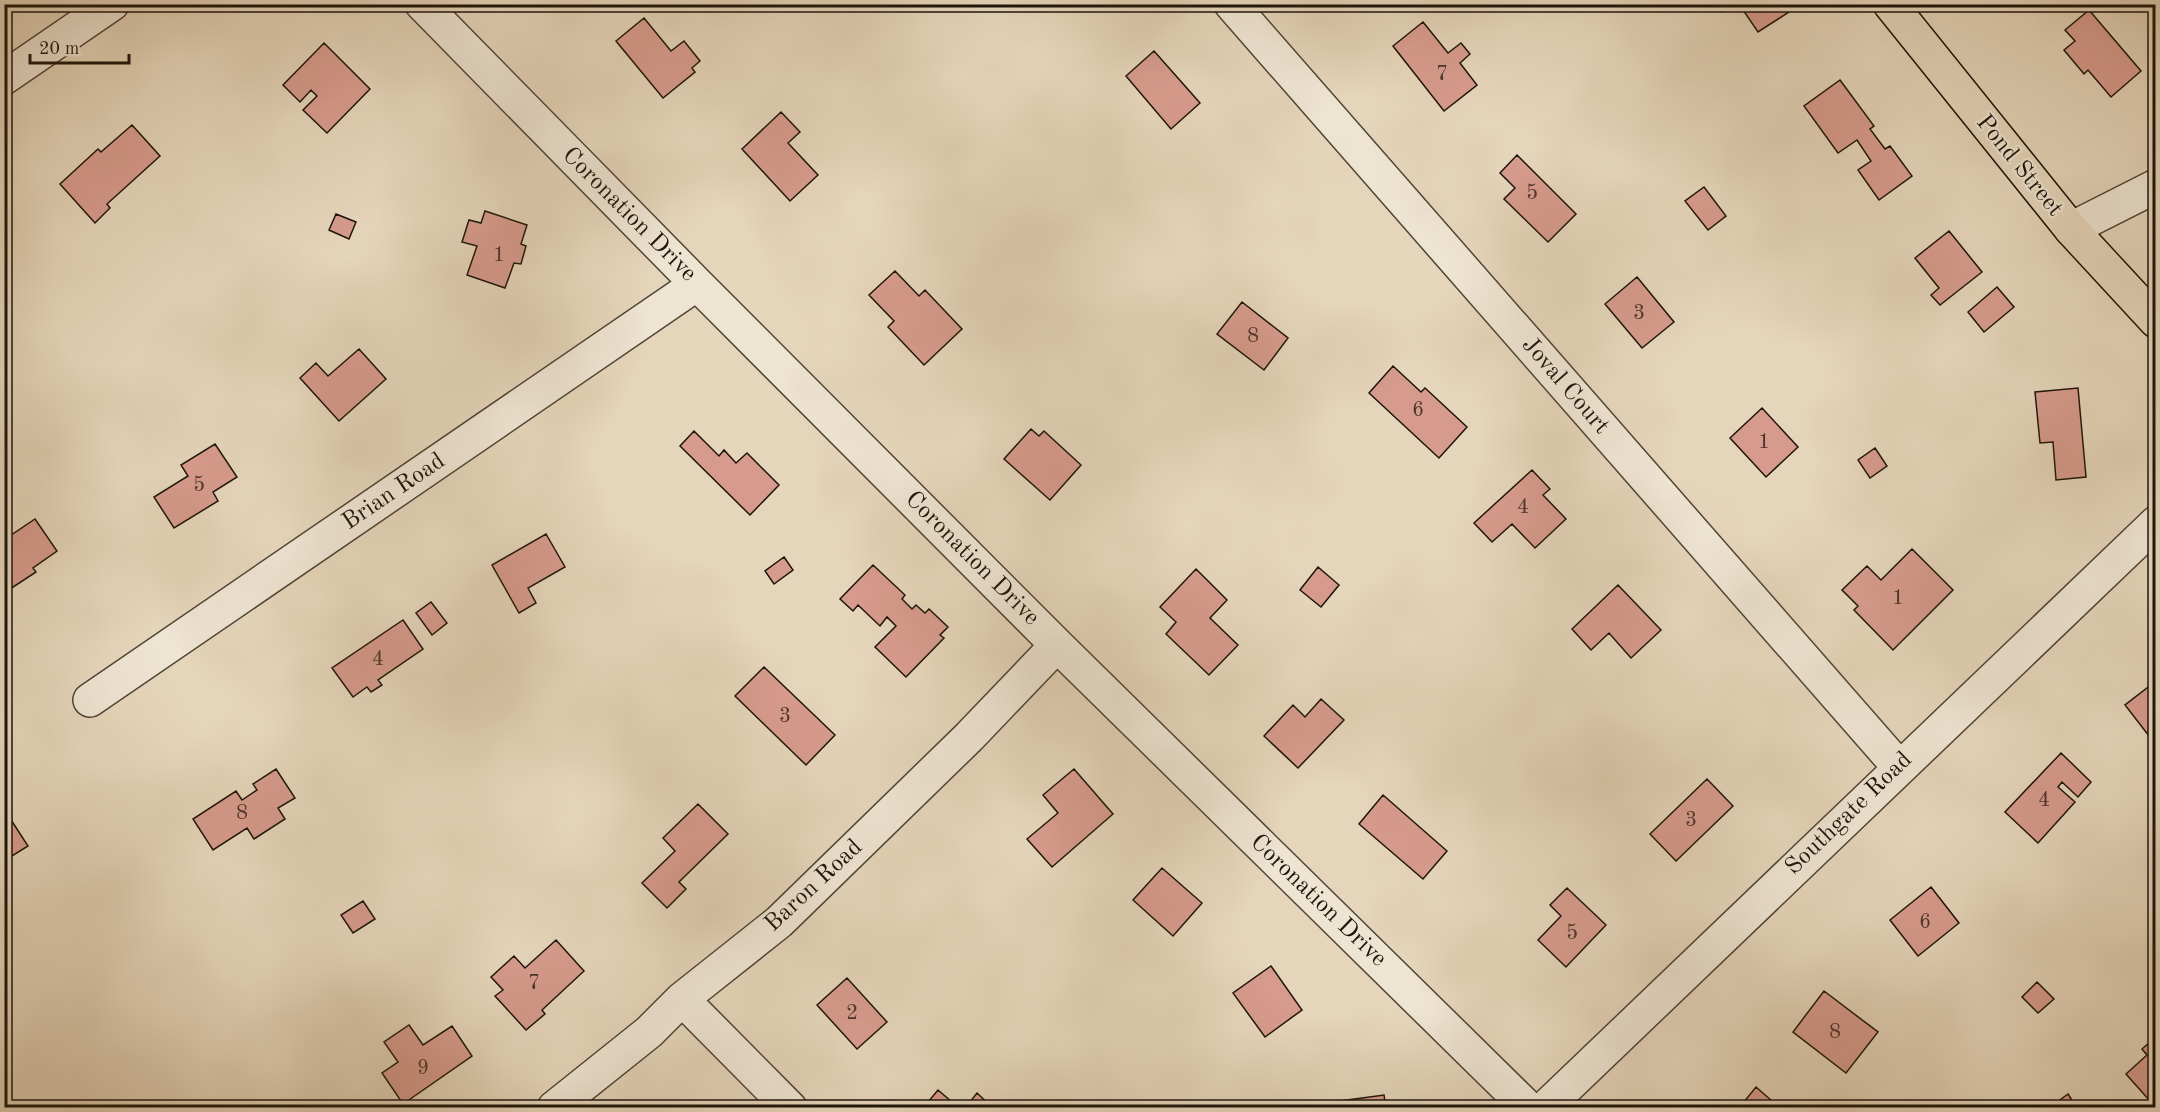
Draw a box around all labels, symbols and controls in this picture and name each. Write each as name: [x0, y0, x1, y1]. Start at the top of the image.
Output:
scale bar: [30, 27, 129, 65]
text: 20 m: [39, 40, 79, 58]
house number: 7: [1436, 64, 1448, 85]
street label: Pond Street: [1971, 111, 2067, 221]
street label: Coronation Drive: [557, 143, 701, 287]
house number: 5: [1526, 183, 1538, 204]
house number: 1: [493, 245, 505, 266]
house number: 3: [1633, 303, 1645, 324]
house number: 8: [1247, 326, 1259, 347]
street label: Joval Court: [1517, 333, 1613, 439]
house number: 6: [1412, 400, 1424, 421]
house number: 1: [1758, 432, 1770, 453]
street label: Brian Road: [338, 449, 450, 535]
house number: 5: [193, 475, 205, 496]
street label: Coronation Drive: [900, 487, 1044, 631]
house number: 4: [1517, 497, 1529, 518]
house number: 1: [1892, 588, 1904, 609]
house number: 4: [372, 649, 384, 670]
house number: 3: [779, 706, 791, 727]
street label: Southgate Road: [1781, 748, 1917, 880]
house number: 4: [2038, 790, 2050, 811]
house number: 8: [236, 803, 248, 824]
house number: 3: [1685, 810, 1697, 831]
street label: Coronation Drive: [1245, 830, 1391, 972]
street label: Baron Road: [761, 835, 867, 937]
house number: 6: [1919, 912, 1931, 933]
house number: 5: [1566, 923, 1578, 944]
house number: 7: [528, 973, 540, 994]
house number: 2: [846, 1003, 858, 1024]
house number: 8: [1829, 1022, 1841, 1043]
house number: 9: [417, 1058, 429, 1079]

